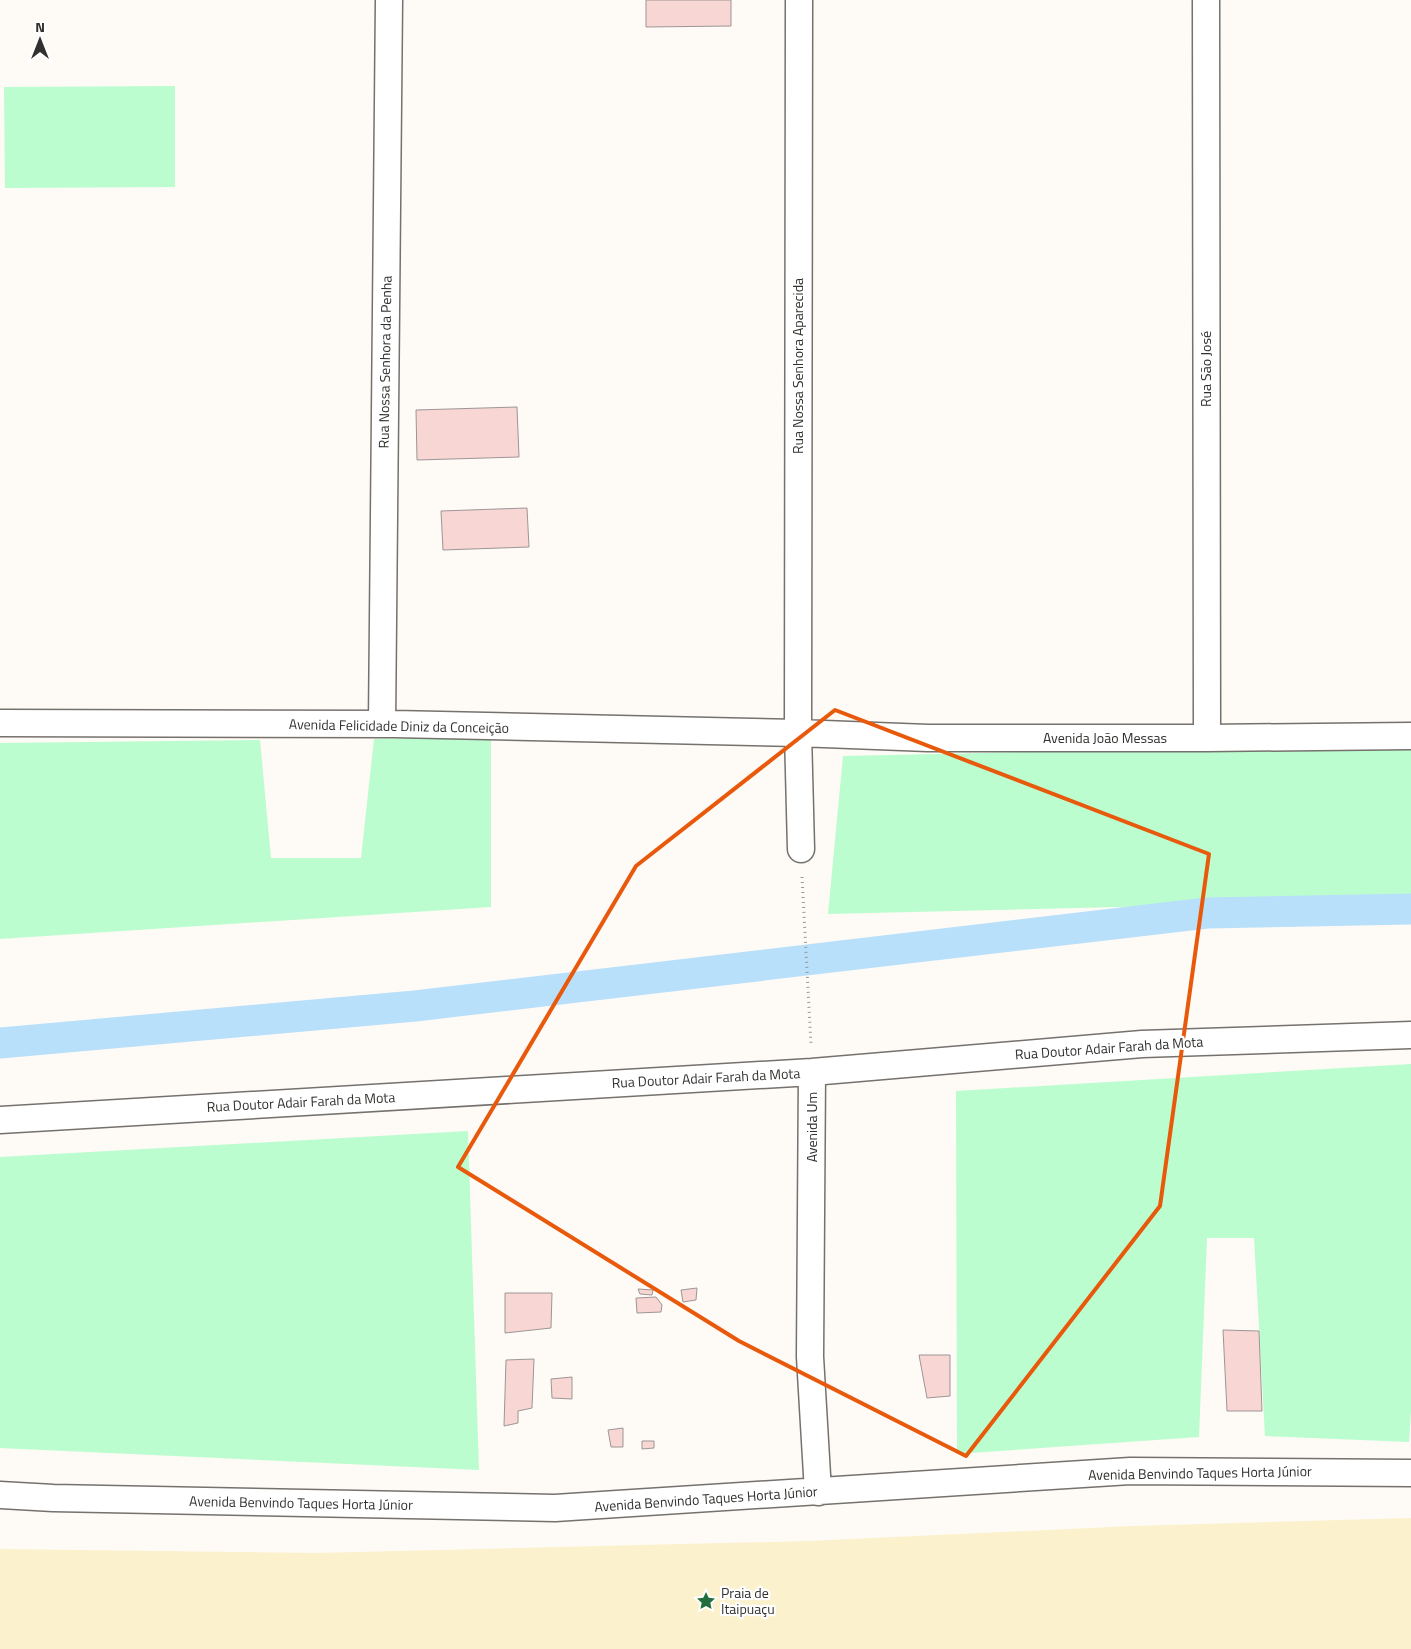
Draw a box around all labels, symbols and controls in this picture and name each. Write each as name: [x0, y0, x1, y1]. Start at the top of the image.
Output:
north arrow: [15, 15, 65, 65]
text: N: [35, 16, 45, 37]
street label: Rua Nossa Senhora da Penha: [372, 275, 397, 449]
street label: Rua Nossa Senhora Aparecida: [787, 278, 808, 454]
street label: Rua São José: [1195, 331, 1216, 407]
street label: Avenida Felicidade Diniz da Conceição: [289, 713, 509, 738]
street label: Avenida João Messas: [1043, 727, 1167, 748]
street label: Rua Doutor Adair Farah da Mota: [1014, 1030, 1204, 1065]
street label: Rua Doutor Adair Farah da Mota: [611, 1062, 801, 1093]
street label: Rua Doutor Adair Farah da Mota: [206, 1086, 396, 1117]
street label: Avenida Um: [801, 1092, 822, 1162]
street label: Avenida Benvindo Taques Horta Júnior: [1088, 1460, 1312, 1485]
street label: Avenida Benvindo Taques Horta Júnior: [594, 1480, 818, 1517]
street label: Avenida Benvindo Taques Horta Júnior: [189, 1490, 413, 1515]
place label: Praia de Itaipuaçu: [721, 1582, 775, 1619]
place icon: Praia de Itaipuaçu: [695, 1590, 717, 1612]

